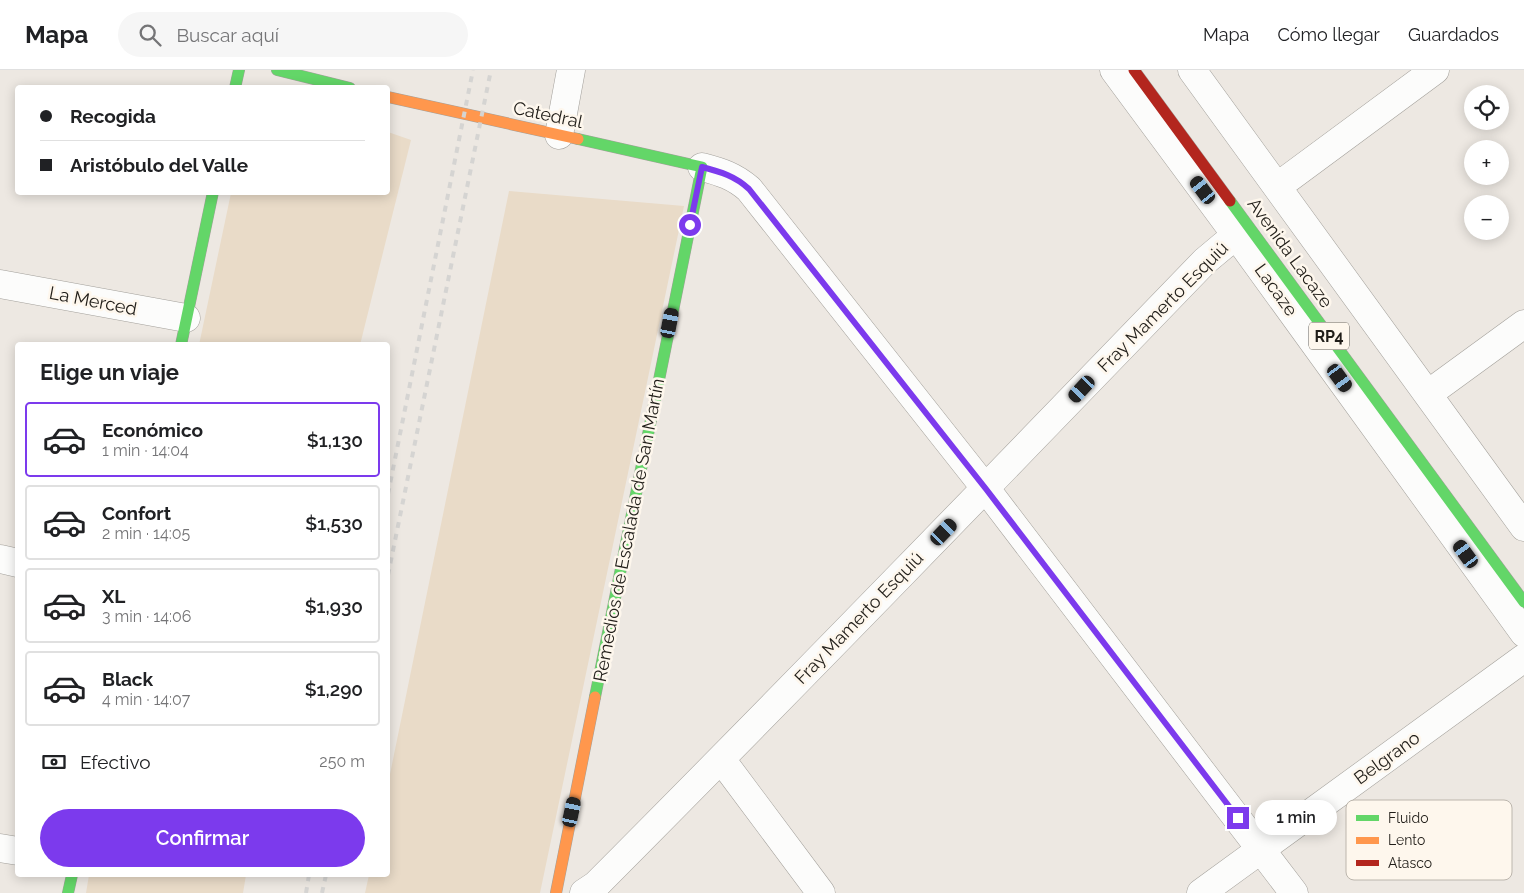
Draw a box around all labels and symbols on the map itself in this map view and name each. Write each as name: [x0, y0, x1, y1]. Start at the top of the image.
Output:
street label: Catedral: [511, 97, 585, 132]
car: [1187, 174, 1218, 206]
street label: Avenida Lacaze: [1243, 194, 1337, 312]
route start: [679, 214, 701, 236]
street label: Fray Mamerto Esquiú: [1093, 237, 1232, 376]
street label: Lacaze: [1250, 260, 1302, 320]
street label: La Merced: [48, 282, 139, 319]
car: [659, 307, 680, 339]
road number: RP4: [1309, 322, 1349, 350]
car: [1325, 361, 1354, 395]
car: [1066, 373, 1097, 405]
street label: Remedios de Escalada de San Martín: [589, 376, 668, 683]
car: [928, 516, 959, 548]
car: [1451, 537, 1480, 571]
street label: Fray Mamerto Esquiú: [790, 547, 927, 688]
street label: Belgrano: [1350, 727, 1424, 788]
car: [561, 796, 582, 828]
callout: 1 min: [1256, 800, 1338, 836]
legend: [1346, 800, 1512, 880]
route end: [1227, 807, 1249, 829]
text: Fluido: [1388, 810, 1428, 826]
text: Lento: [1388, 832, 1425, 848]
text: Atasco: [1388, 855, 1432, 871]

